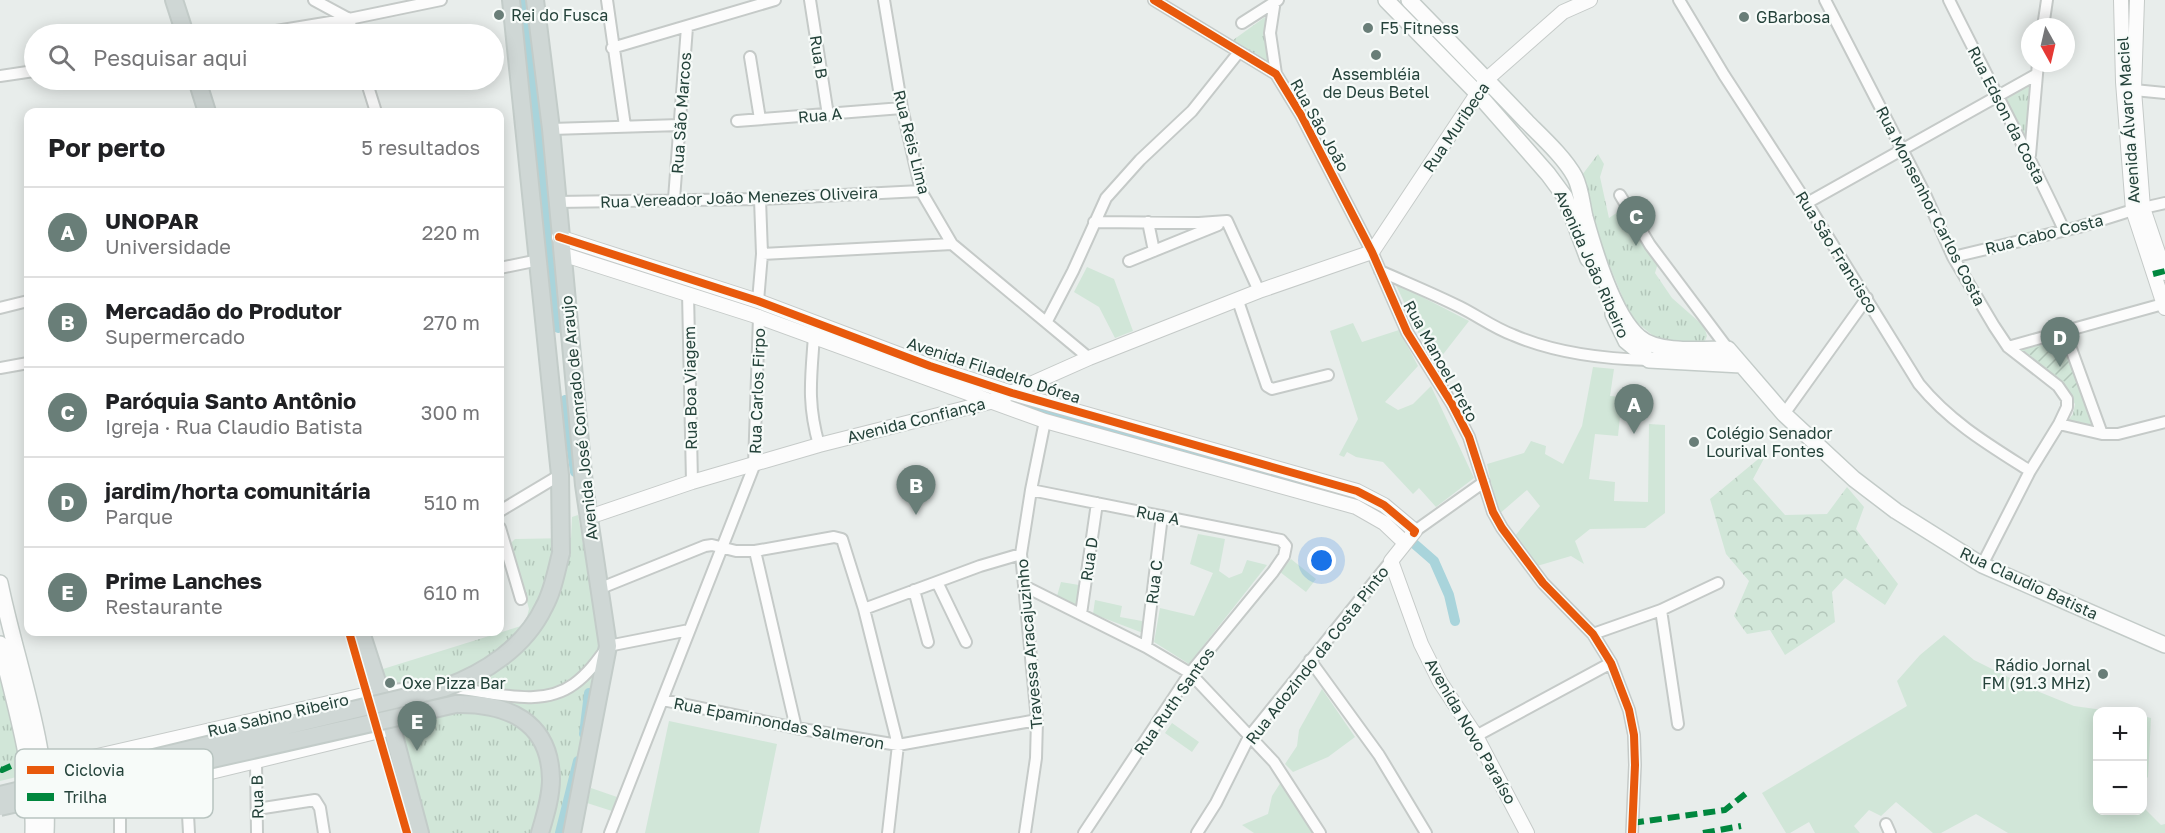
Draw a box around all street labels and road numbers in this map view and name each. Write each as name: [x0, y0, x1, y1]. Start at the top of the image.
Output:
street label: Rua B: [806, 34, 832, 80]
street label: Avenida Álvaro Maciel: [2112, 36, 2144, 204]
street label: Rua Edson da Costa: [1964, 43, 2050, 187]
street label: Rua São Marcos: [667, 52, 695, 174]
street label: Rua São João: [1286, 75, 1354, 175]
street label: Rua Muribeca: [1419, 78, 1493, 176]
street label: Rua Reis Lima: [889, 88, 935, 196]
street label: Rua A: [797, 103, 843, 127]
street label: Rua Monsenhor Carlos Costa: [1872, 103, 1990, 309]
street label: Rua Vereador João Menezes Oliveira: [600, 182, 878, 212]
street label: Avenida João Ribeiro: [1550, 187, 1634, 341]
street label: Rua São Francisco: [1791, 187, 1883, 317]
street label: Rua Cabo Costa: [1983, 210, 2105, 258]
street label: Avenida José Conrado de Araujo: [556, 294, 602, 542]
street label: Rua Manoel Preto: [1399, 297, 1483, 425]
street label: Rua Boa Viagem: [679, 326, 701, 450]
street label: Rua Carlos Firpo: [745, 328, 769, 454]
street label: Avenida Filadelfo Dórea: [905, 333, 1083, 407]
street label: Avenida Confiança: [845, 393, 987, 447]
street label: Rua A: [1134, 501, 1182, 529]
street label: Rua D: [1076, 536, 1102, 582]
street label: Rua Claudio Batista: [1957, 542, 2101, 624]
street label: Travessa Aracajuzinho: [1012, 558, 1046, 730]
street label: Rua C: [1141, 559, 1167, 605]
street label: Rua Adozindo da Costa Pinto: [1241, 562, 1393, 748]
street label: Rua Ruth Santos: [1129, 643, 1219, 759]
street label: Avenida Novo Paraíso: [1421, 654, 1521, 808]
street label: Rua Sabino Ribeiro: [205, 689, 351, 741]
street label: Rua Epaminondas Salmeron: [672, 693, 886, 753]
street label: Rua B: [247, 775, 267, 819]

